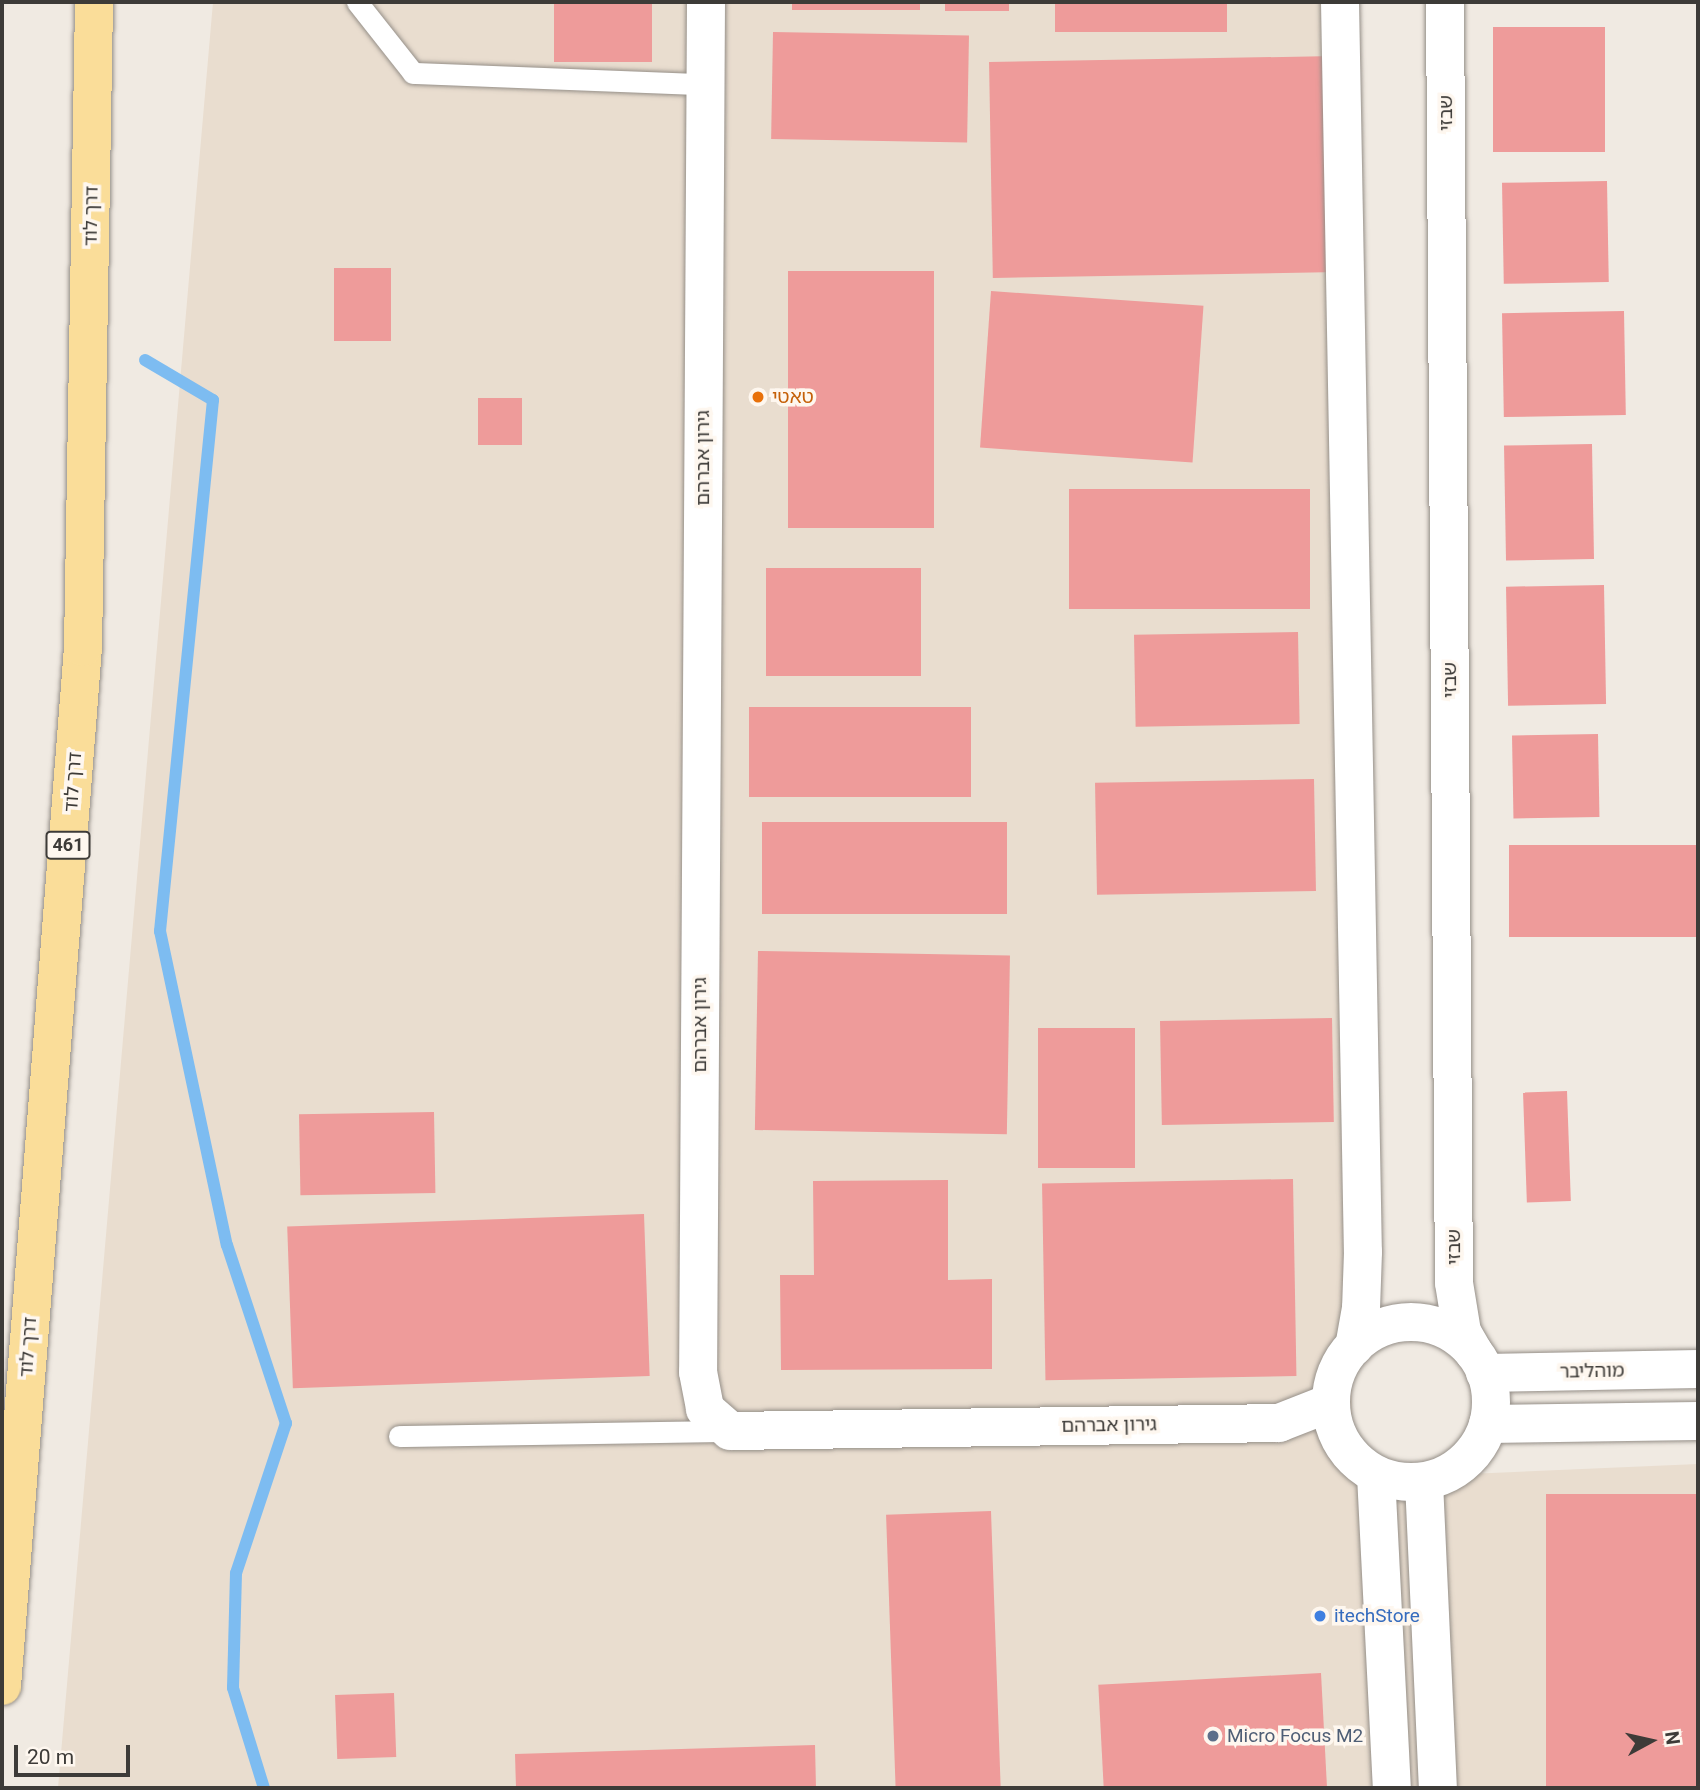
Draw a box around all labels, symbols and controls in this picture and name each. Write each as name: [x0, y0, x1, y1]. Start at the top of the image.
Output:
street label: שבזי: [1435, 95, 1457, 131]
street label: דרך לוד: [79, 186, 103, 246]
place label: טאטי: [772, 386, 814, 408]
marker: טאטי: [750, 389, 766, 405]
street label: גירון אברהם: [692, 410, 714, 506]
street label: שבזי: [1439, 662, 1461, 698]
street label: דרך לוד: [60, 751, 86, 813]
road number: 461: [45, 830, 91, 860]
street label: גירון אברהם: [689, 977, 711, 1073]
street label: שבזי: [1443, 1229, 1465, 1265]
street label: דרך לוד: [15, 1316, 41, 1378]
street label: מוהליבר: [1559, 1359, 1625, 1383]
street label: גירון אברהם: [1061, 1413, 1157, 1437]
place label: itechStore: [1334, 1605, 1420, 1627]
marker: itechStore: [1312, 1608, 1328, 1624]
north arrow: [1616, 1706, 1686, 1776]
place label: Micro Focus M2: [1227, 1725, 1363, 1747]
marker: Micro Focus M2: [1205, 1728, 1221, 1744]
scale bar: [18, 1730, 133, 1774]
text: N: [1660, 1730, 1685, 1746]
text: 20 m: [27, 1745, 74, 1769]

